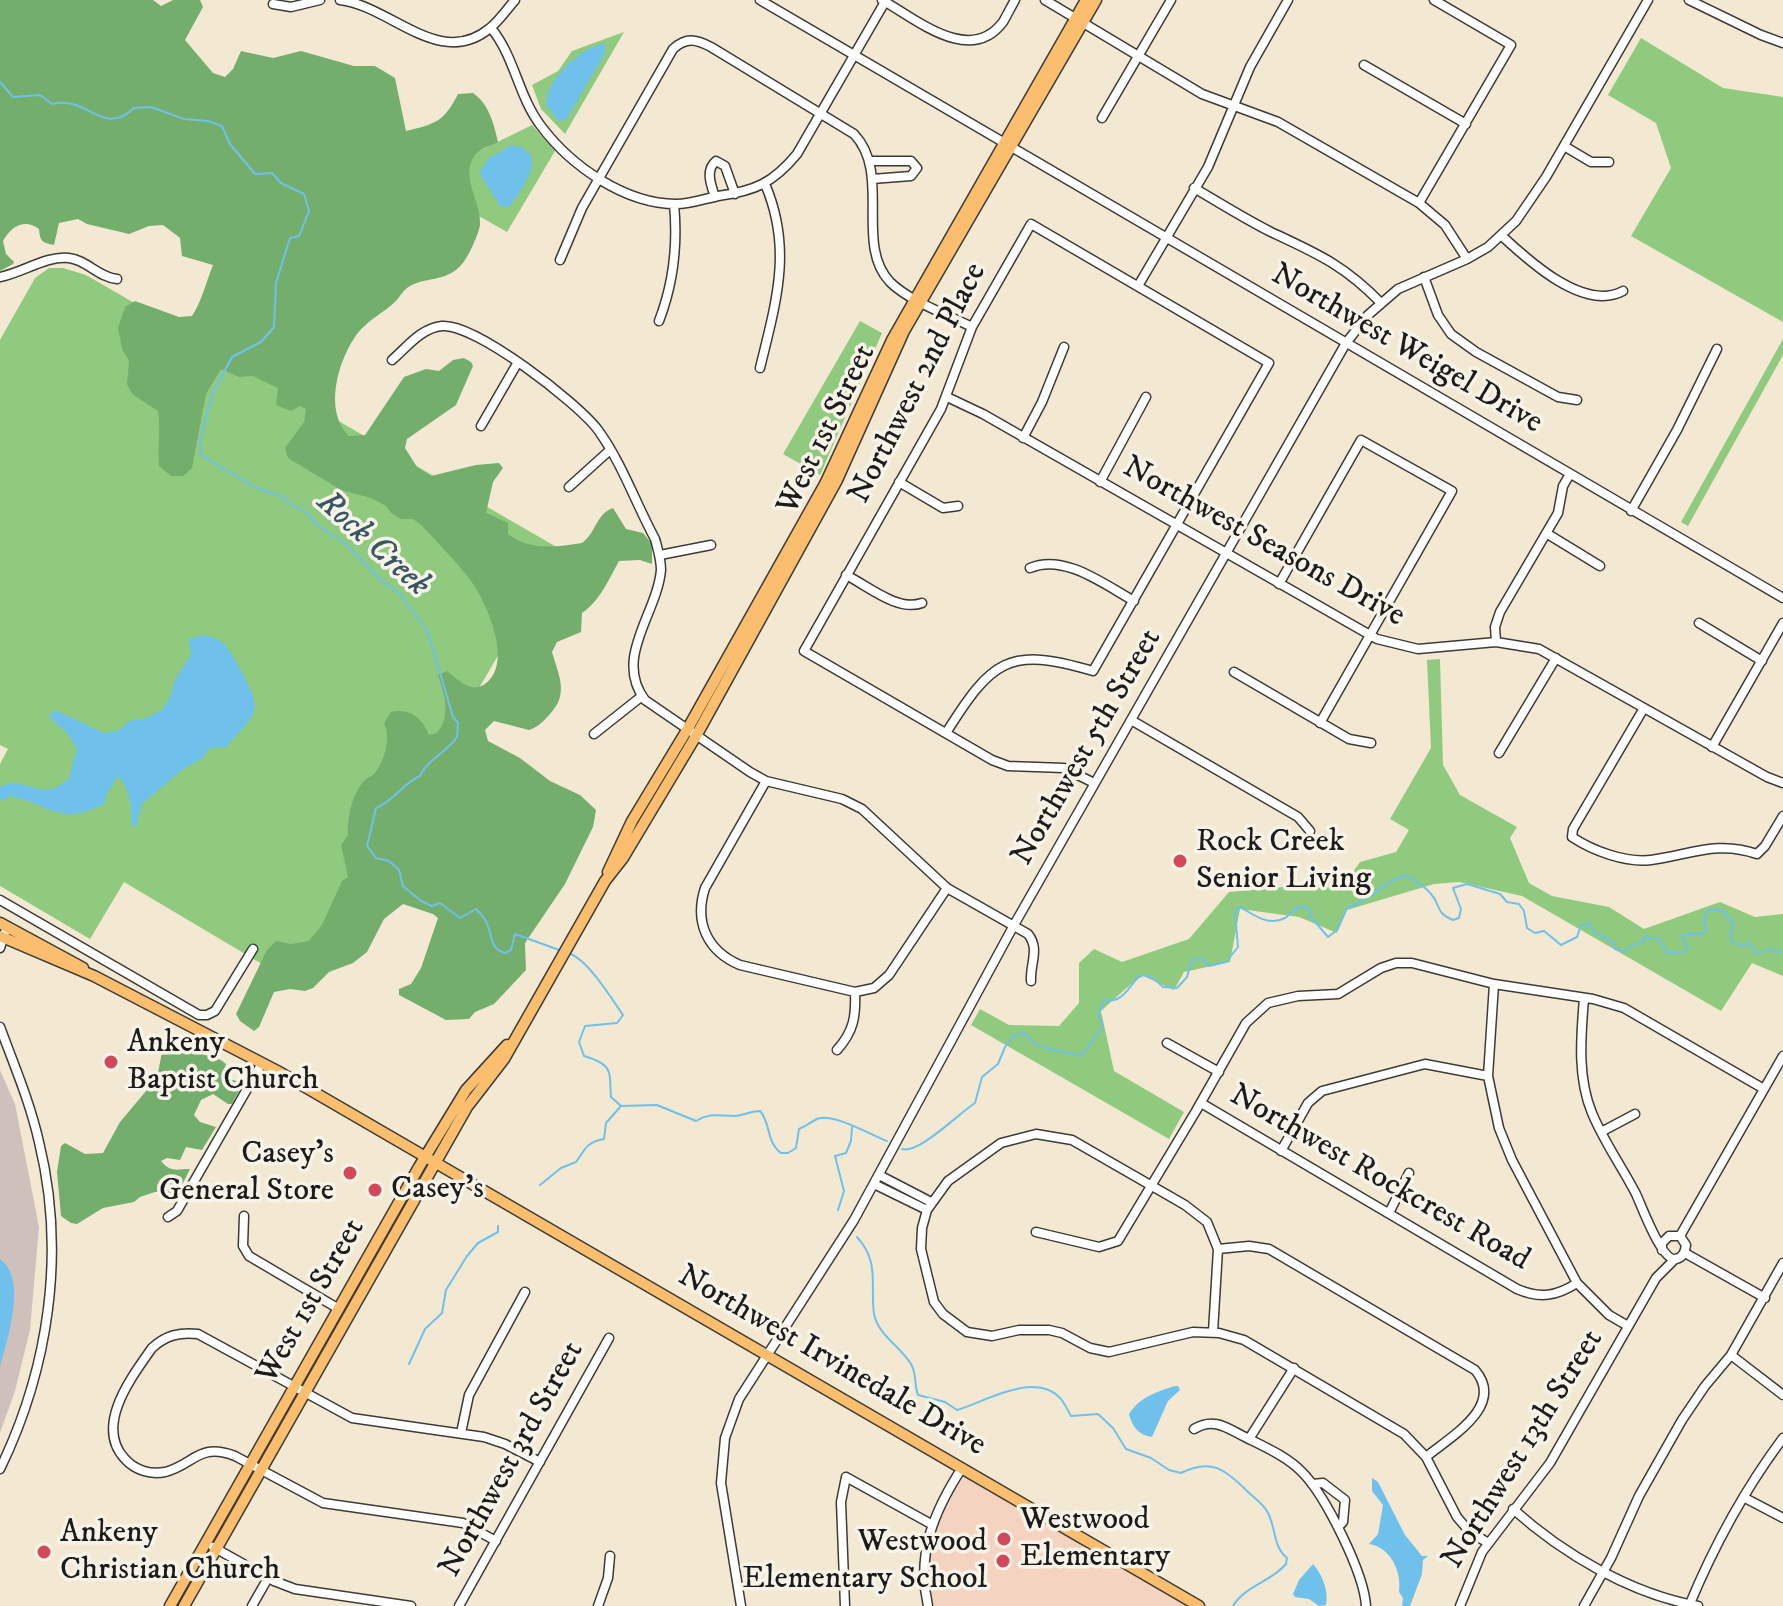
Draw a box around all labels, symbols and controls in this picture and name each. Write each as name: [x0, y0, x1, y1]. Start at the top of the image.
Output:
street label: Northwest 2nd Place: [842, 257, 996, 511]
street label: Northwest Weigel Drive: [1263, 257, 1549, 443]
street label: West 1st Street: [770, 339, 886, 521]
street label: Northwest Seasons Drive: [1115, 449, 1411, 637]
water label: Rock Creek: [307, 483, 437, 607]
street label: Northwest 5th Street: [1005, 623, 1171, 873]
place label: Rock Creek Senior Living: [1196, 824, 1371, 899]
marker: Rock Creek Senior Living: [1171, 852, 1189, 870]
place label: Ankeny Baptist Church: [127, 1025, 319, 1100]
marker: Ankeny Baptist Church: [102, 1053, 120, 1071]
street label: Northwest Rockcrest Road: [1222, 1077, 1536, 1281]
place label: Casey's General Store: [159, 1136, 334, 1211]
marker: Casey's General Store: [341, 1164, 359, 1182]
place label: Casey's: [391, 1171, 484, 1209]
marker: Casey's: [366, 1181, 384, 1199]
street label: West 1st Street: [249, 1213, 375, 1391]
street label: Northwest Irvinedale Drive: [670, 1258, 992, 1466]
street label: Northwest 13th Street: [1435, 1323, 1613, 1577]
street label: Northwest 3rd Street: [432, 1335, 594, 1585]
place label: Westwood Elementary: [1020, 1502, 1170, 1577]
place label: Ankeny Christian Church: [60, 1515, 280, 1590]
place label: Westwood Elementary School: [742, 1524, 987, 1599]
marker: Westwood Elementary: [995, 1530, 1013, 1548]
marker: Ankeny Christian Church: [35, 1543, 53, 1561]
marker: Westwood Elementary School: [994, 1552, 1012, 1570]

